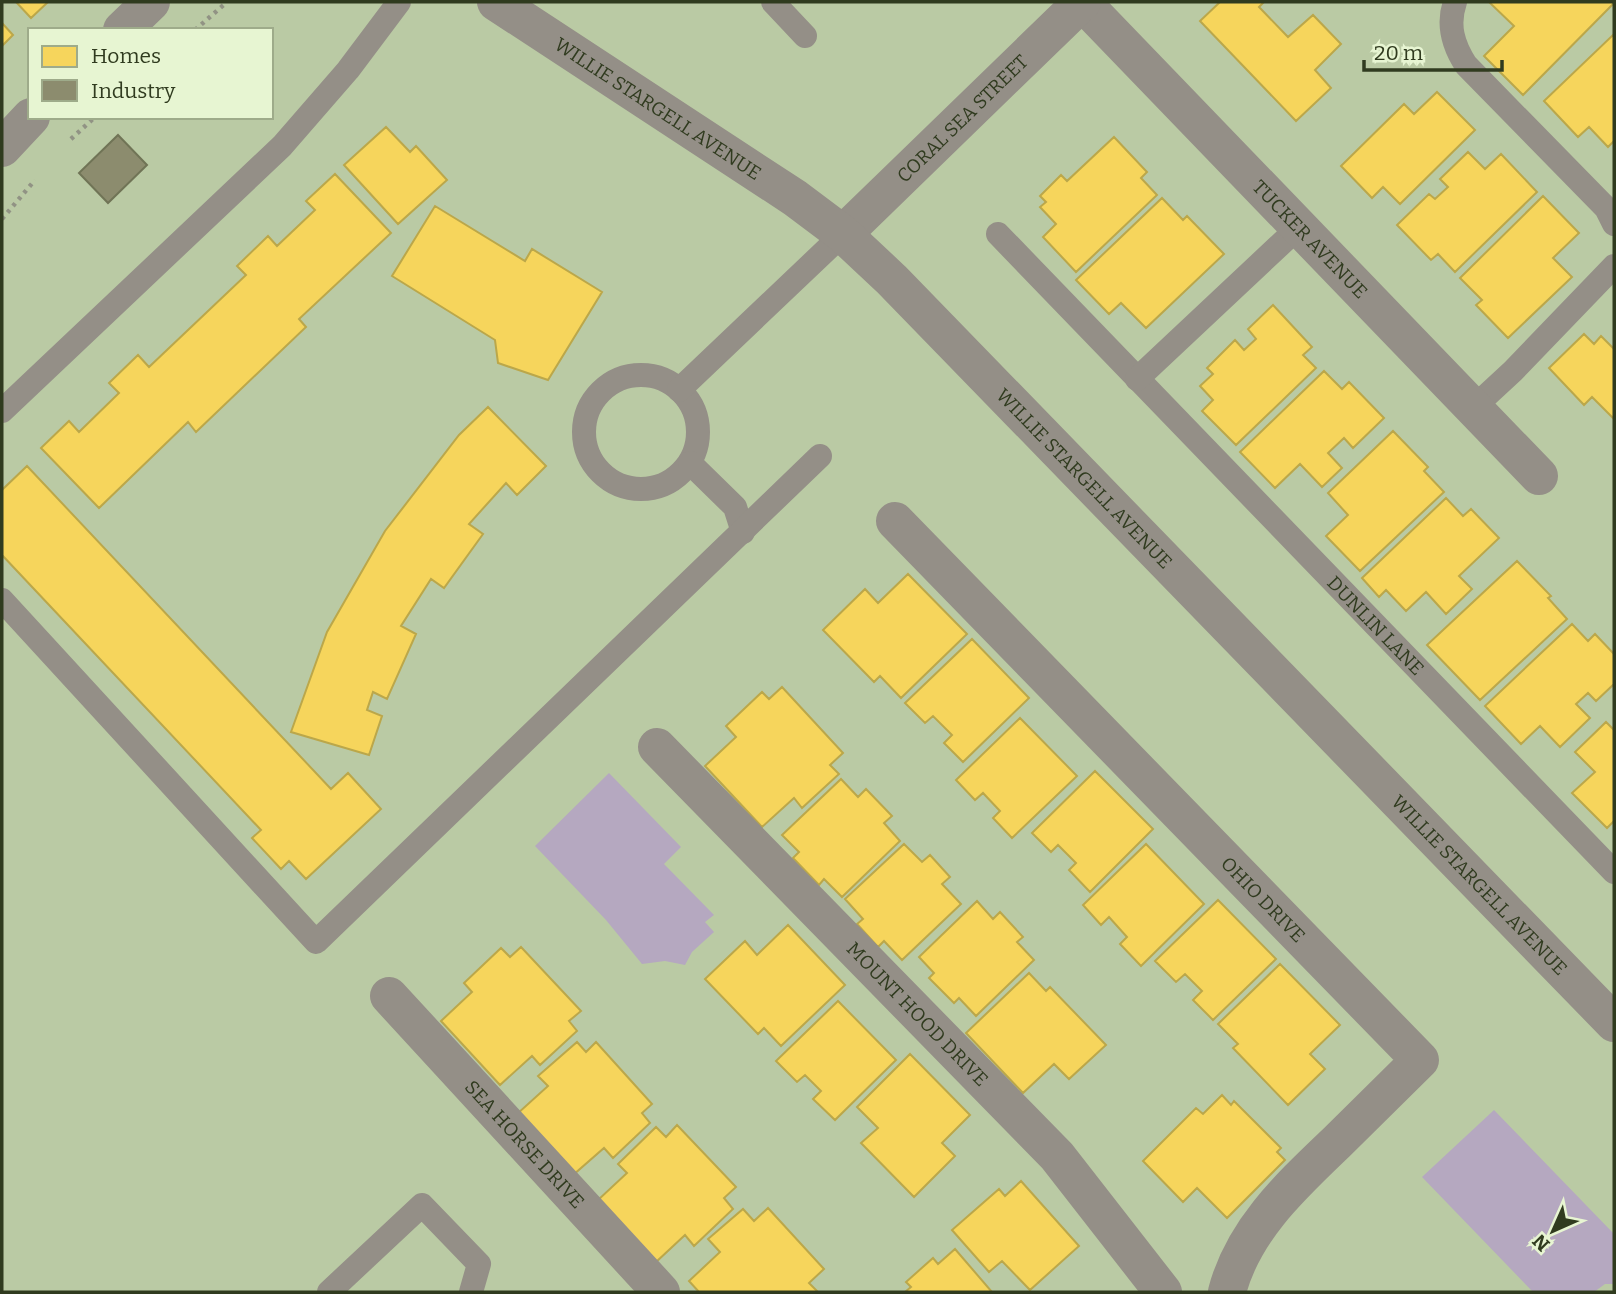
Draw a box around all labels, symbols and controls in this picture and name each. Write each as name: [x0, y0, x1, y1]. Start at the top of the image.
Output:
legend: [28, 28, 273, 119]
scale bar: [1364, 28, 1502, 72]
street label: WILLIE STARGELL AVENUE: [550, 33, 766, 185]
text: 20 m: [1374, 40, 1423, 66]
text: Homes: [91, 43, 161, 69]
street label: CORAL SEA STREET: [892, 50, 1033, 187]
text: Industry: [91, 78, 176, 104]
street label: TUCKER AVENUE: [1248, 175, 1372, 303]
street label: WILLIE STARGELL AVENUE: [992, 384, 1177, 573]
street label: DUNLIN LANE: [1322, 571, 1429, 680]
street label: WILLIE STARGELL AVENUE: [1387, 790, 1572, 980]
street label: OHIO DRIVE: [1216, 852, 1310, 947]
street label: MOUNT HOOD DRIVE: [842, 937, 993, 1091]
street label: SEA HORSE DRIVE: [460, 1076, 589, 1213]
north arrow: [1518, 1196, 1588, 1266]
text: N: [1528, 1229, 1555, 1256]

